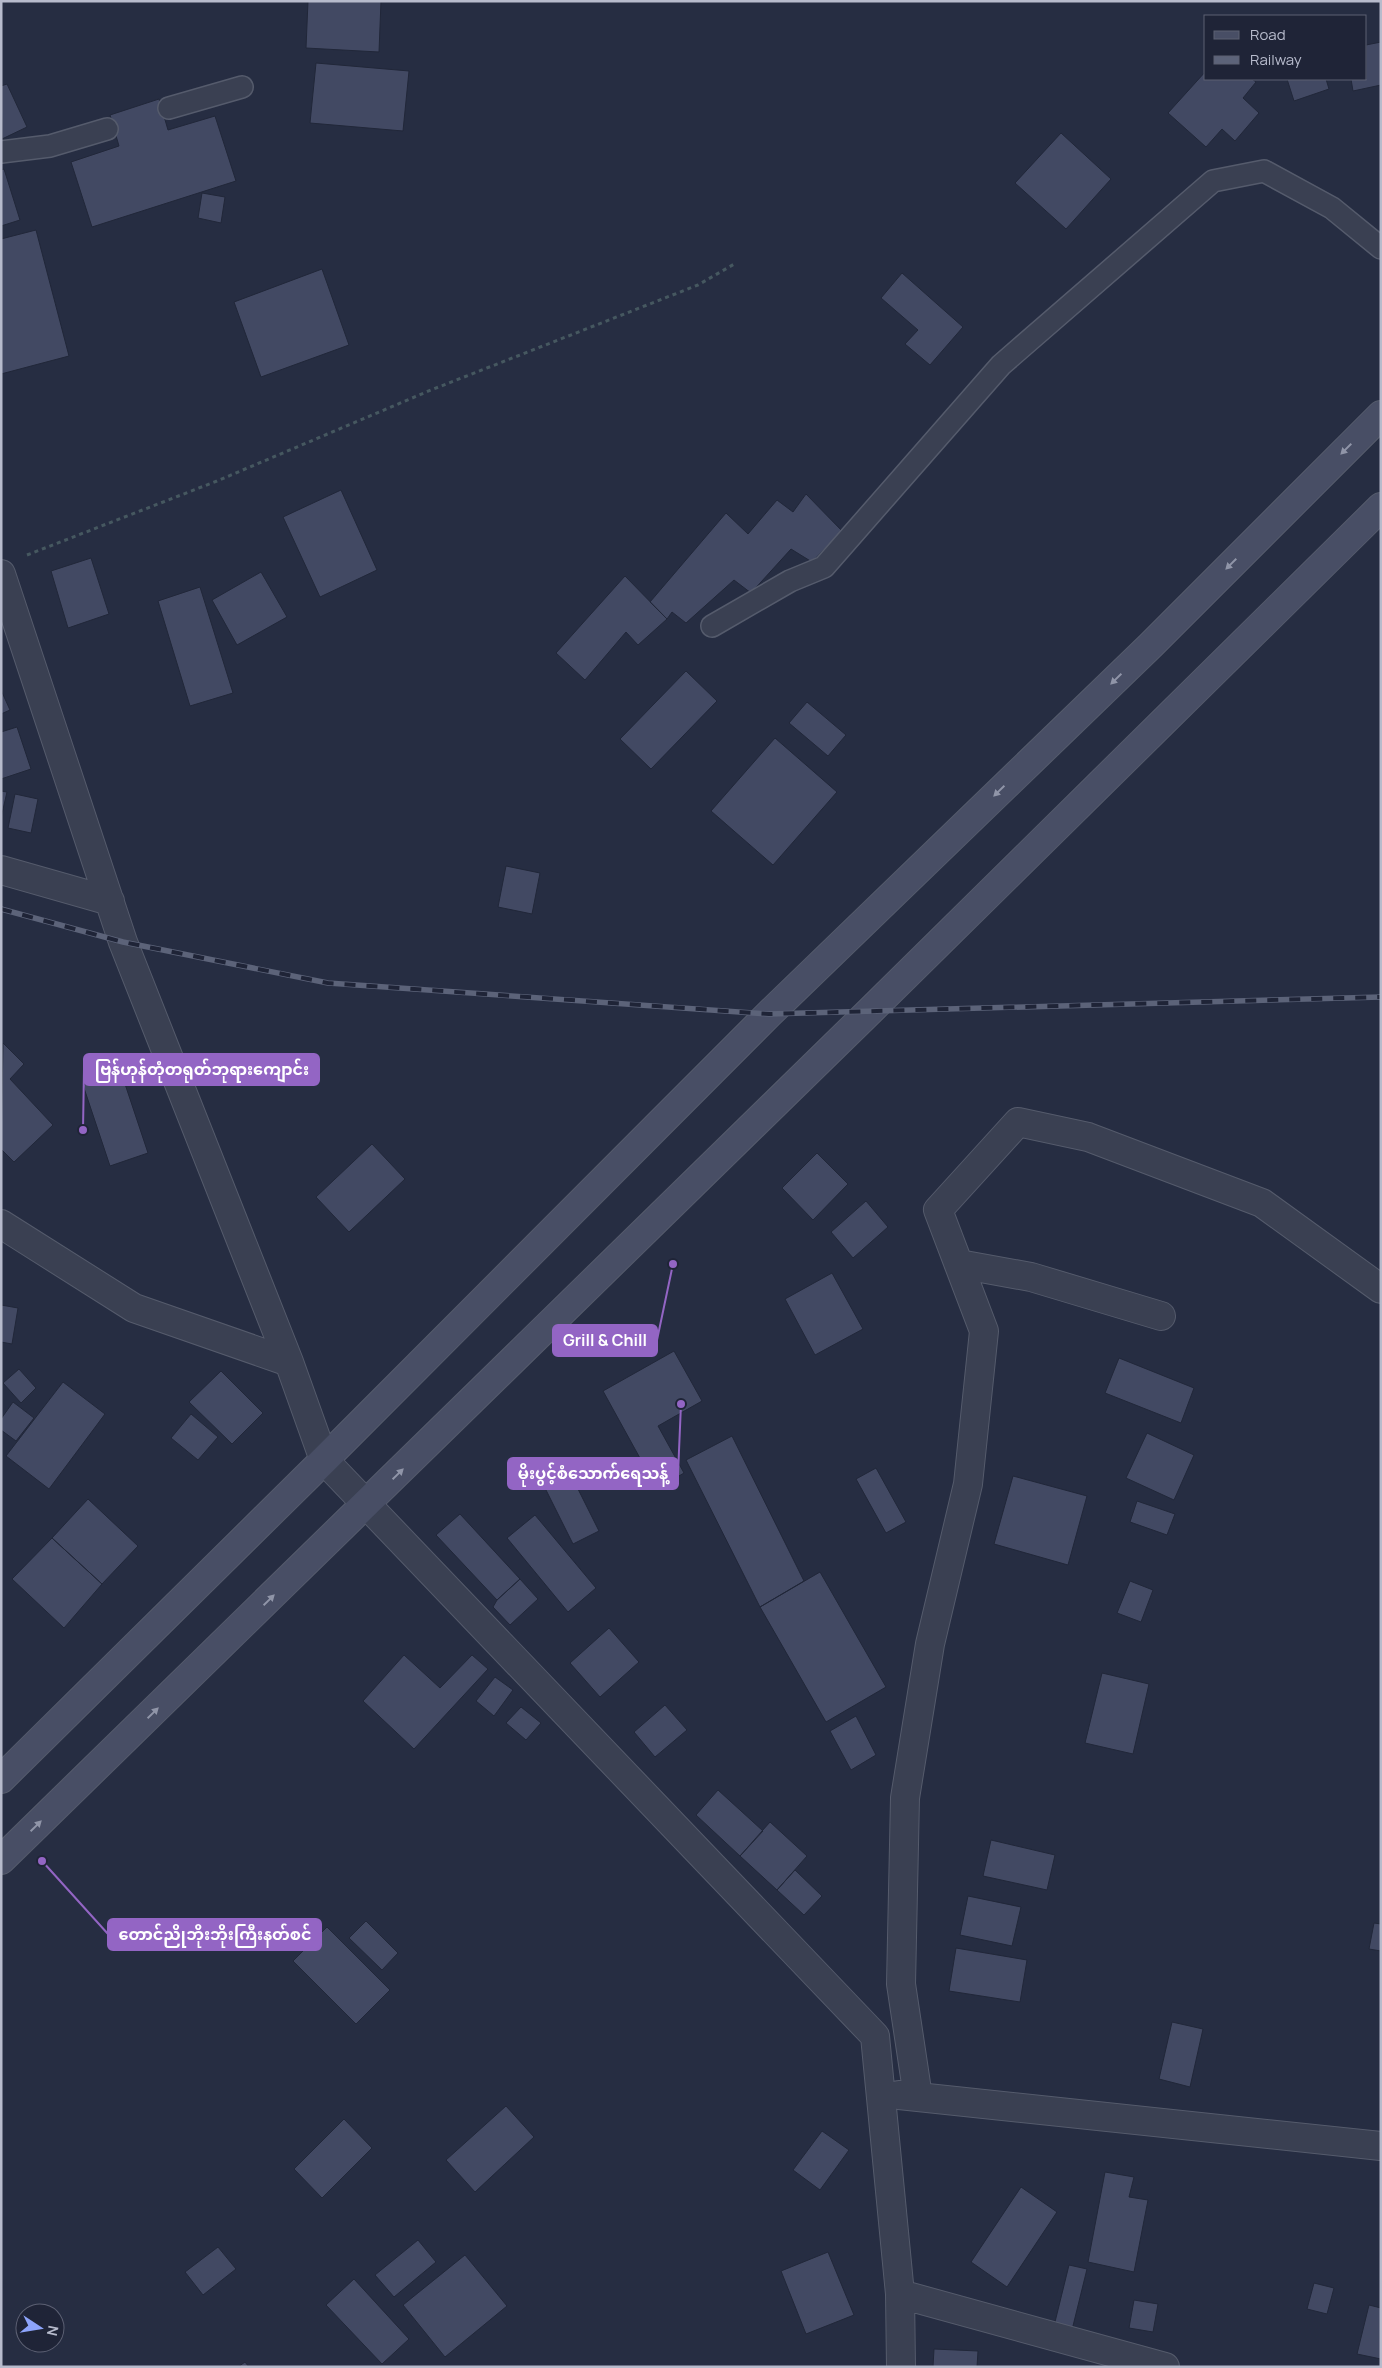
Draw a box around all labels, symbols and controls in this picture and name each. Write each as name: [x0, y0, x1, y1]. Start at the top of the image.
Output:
legend: [1204, 15, 1367, 80]
text: Road: [1250, 24, 1286, 45]
text: Railway: [1250, 49, 1302, 70]
one-way arrow: [1340, 443, 1352, 455]
one-way arrow: [1226, 558, 1238, 570]
one-way arrow: [1110, 673, 1122, 685]
one-way arrow: [993, 785, 1005, 797]
callout: ဗြန်ဟုန်တုံတရုတ်ဘုရားကျောင်း: [84, 1054, 319, 1085]
text: ဗြန်ဟုန်တုံတရုတ်ဘုရားကျောင်း: [95, 1058, 309, 1083]
callout: Grill & Chill: [553, 1325, 657, 1356]
text: Grill & Chill: [563, 1329, 647, 1351]
callout: မိုးပွင့်စံသောက်ရေသန့်: [508, 1458, 678, 1489]
text: မိုးပွင့်စံသောက်ရေသန့်: [518, 1462, 671, 1487]
one-way arrow: [392, 1468, 404, 1480]
one-way arrow: [263, 1594, 275, 1606]
one-way arrow: [146, 1707, 158, 1719]
one-way arrow: [30, 1821, 42, 1833]
callout: တောင်ညိုဘိုးဘိုးကြီးနတ်စင်: [108, 1919, 321, 1950]
text: တောင်ညိုဘိုးဘိုးကြီးနတ်စင်: [118, 1923, 312, 1948]
north arrow: [15, 2303, 65, 2353]
text: N: [43, 2324, 64, 2338]

